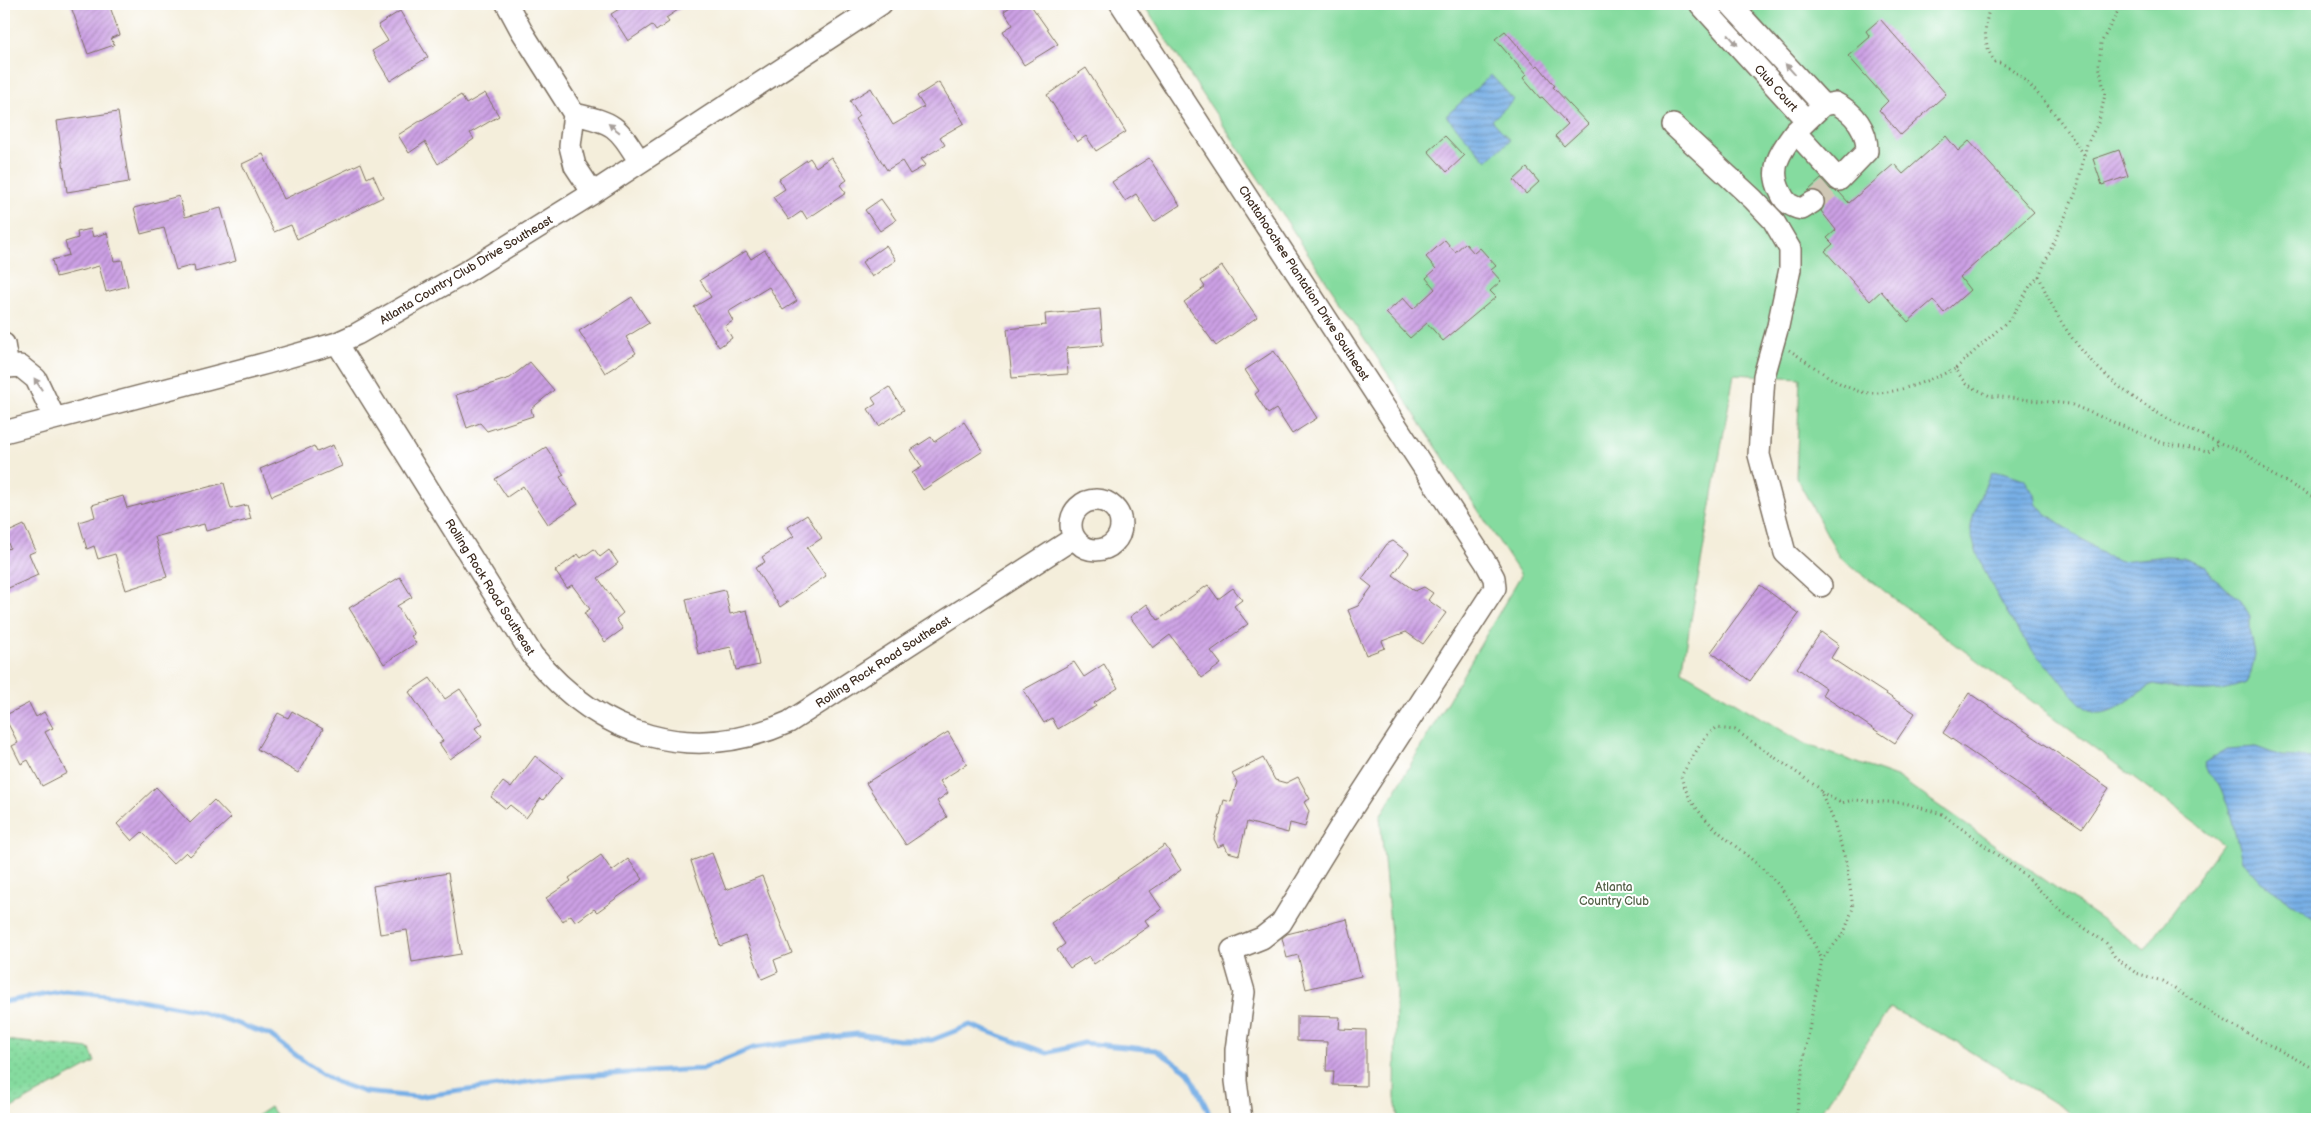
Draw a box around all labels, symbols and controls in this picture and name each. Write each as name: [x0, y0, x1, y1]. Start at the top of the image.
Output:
one-way arrow: [1727, 33, 1739, 45]
street label: Club Court: [1751, 62, 1801, 115]
one-way arrow: [1784, 64, 1796, 76]
one-way arrow: [608, 122, 621, 133]
street label: Chattahoochee Plantation Drive Southeast: [1235, 183, 1373, 384]
street label: Atlanta Country Club Drive Southeast: [377, 213, 556, 328]
one-way arrow: [33, 377, 42, 390]
street label: Rolling Rock Road Southeast: [441, 516, 538, 658]
street label: Rolling Rock Road Southeast: [813, 613, 954, 712]
park label: Atlanta Country Club: [1579, 880, 1649, 909]

